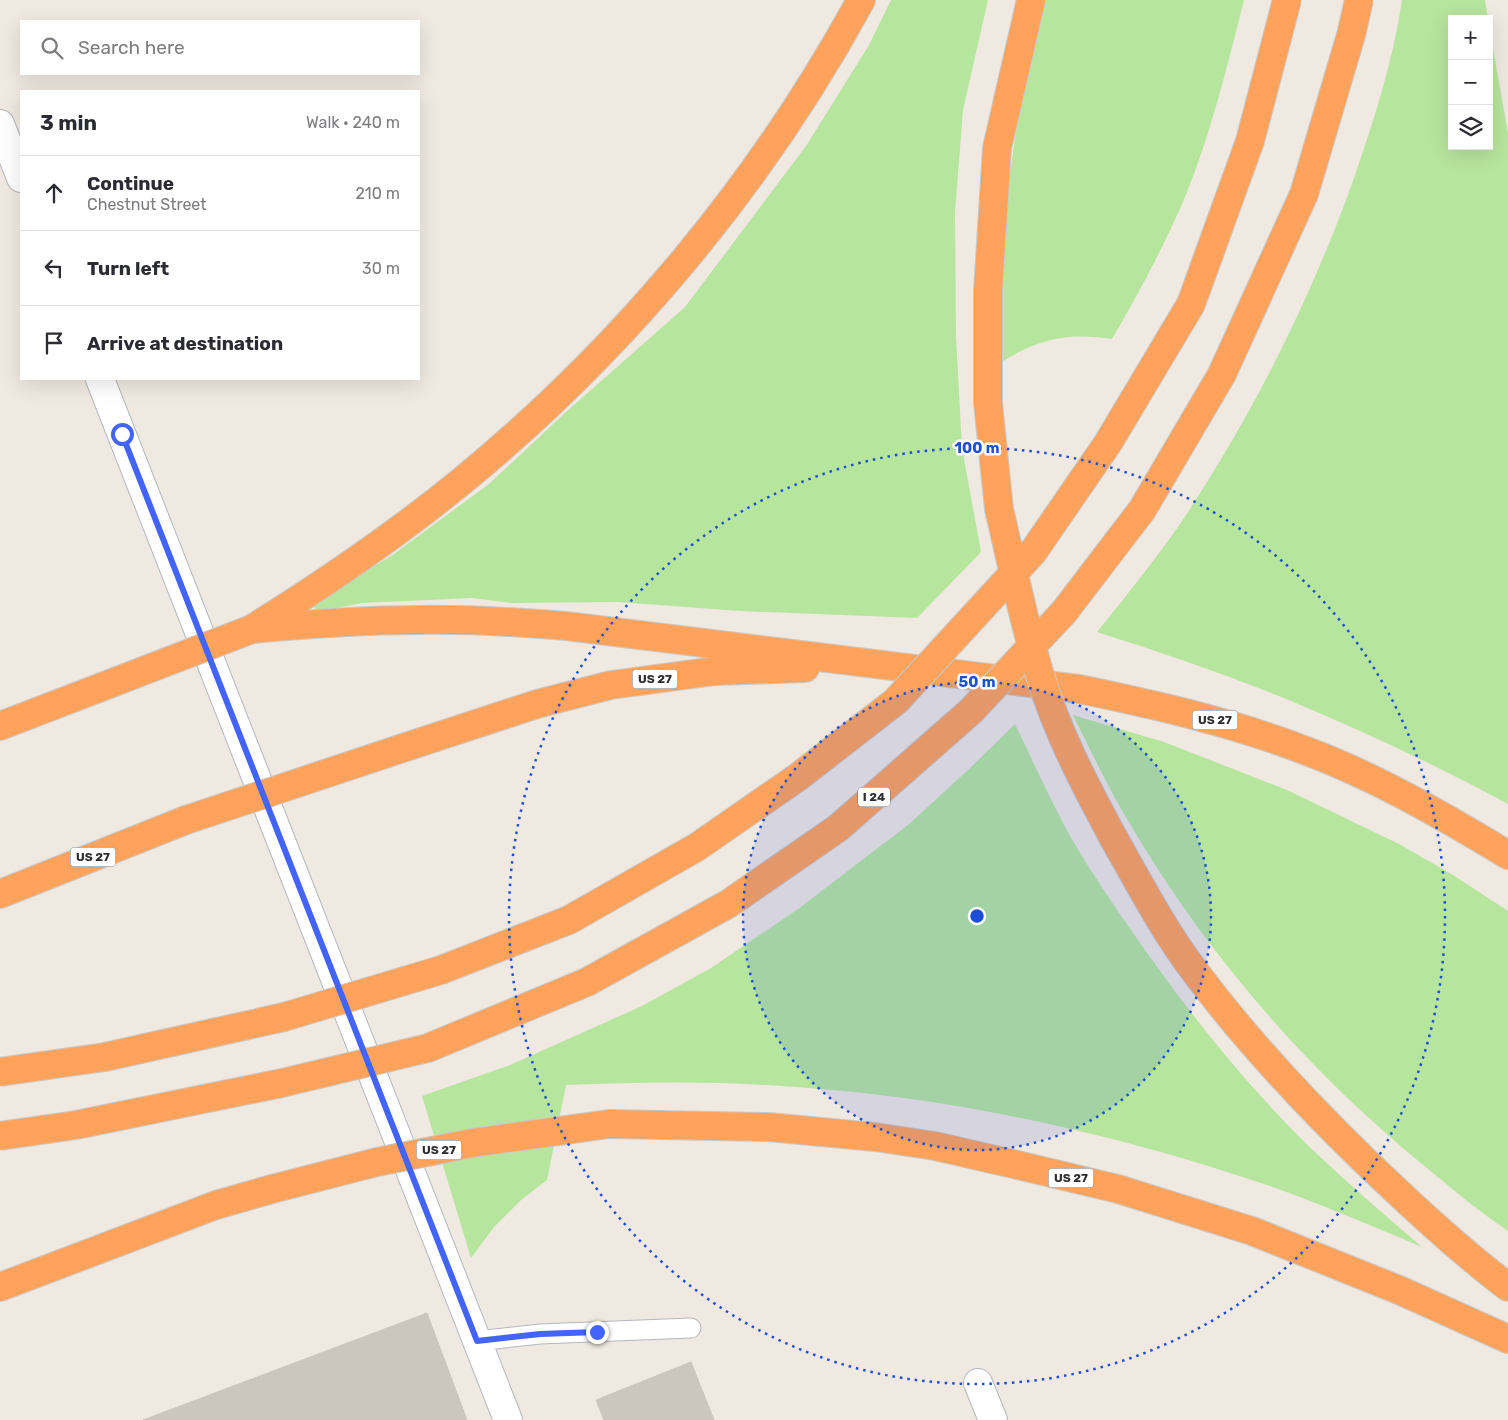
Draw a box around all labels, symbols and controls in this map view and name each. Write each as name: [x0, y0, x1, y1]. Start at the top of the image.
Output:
map controls: [1448, 15, 1493, 150]
button: +: [1448, 15, 1493, 60]
search box: [20, 20, 420, 75]
icon: search: [38, 34, 66, 62]
text: Search here: [78, 36, 185, 59]
button: −: [1448, 60, 1493, 105]
button: layers: [1448, 105, 1493, 150]
text: 3 min: [40, 110, 97, 135]
text: Walk · 240 m: [306, 113, 400, 132]
text: Continue: [87, 172, 174, 195]
icon: ahead: [40, 179, 68, 207]
text: 210 m: [355, 184, 400, 203]
text: Chestnut Street: [87, 195, 207, 214]
icon: left: [40, 254, 68, 282]
text: Turn left: [87, 257, 169, 280]
text: 30 m: [362, 259, 400, 278]
icon: arrive: [40, 329, 68, 357]
text: Arrive at destination: [87, 332, 283, 355]
route start: [111, 423, 134, 446]
text: 100 m: [955, 439, 999, 457]
road number: US 27: [632, 670, 678, 689]
text: 50 m: [959, 673, 995, 691]
road number: US 27: [1192, 710, 1238, 730]
road number: I 24: [858, 788, 890, 806]
road number: US 27: [70, 848, 116, 866]
centre of rings: [968, 907, 986, 925]
road number: US 27: [416, 1140, 462, 1160]
road number: US 27: [1048, 1168, 1094, 1188]
route end: [586, 1321, 609, 1344]

